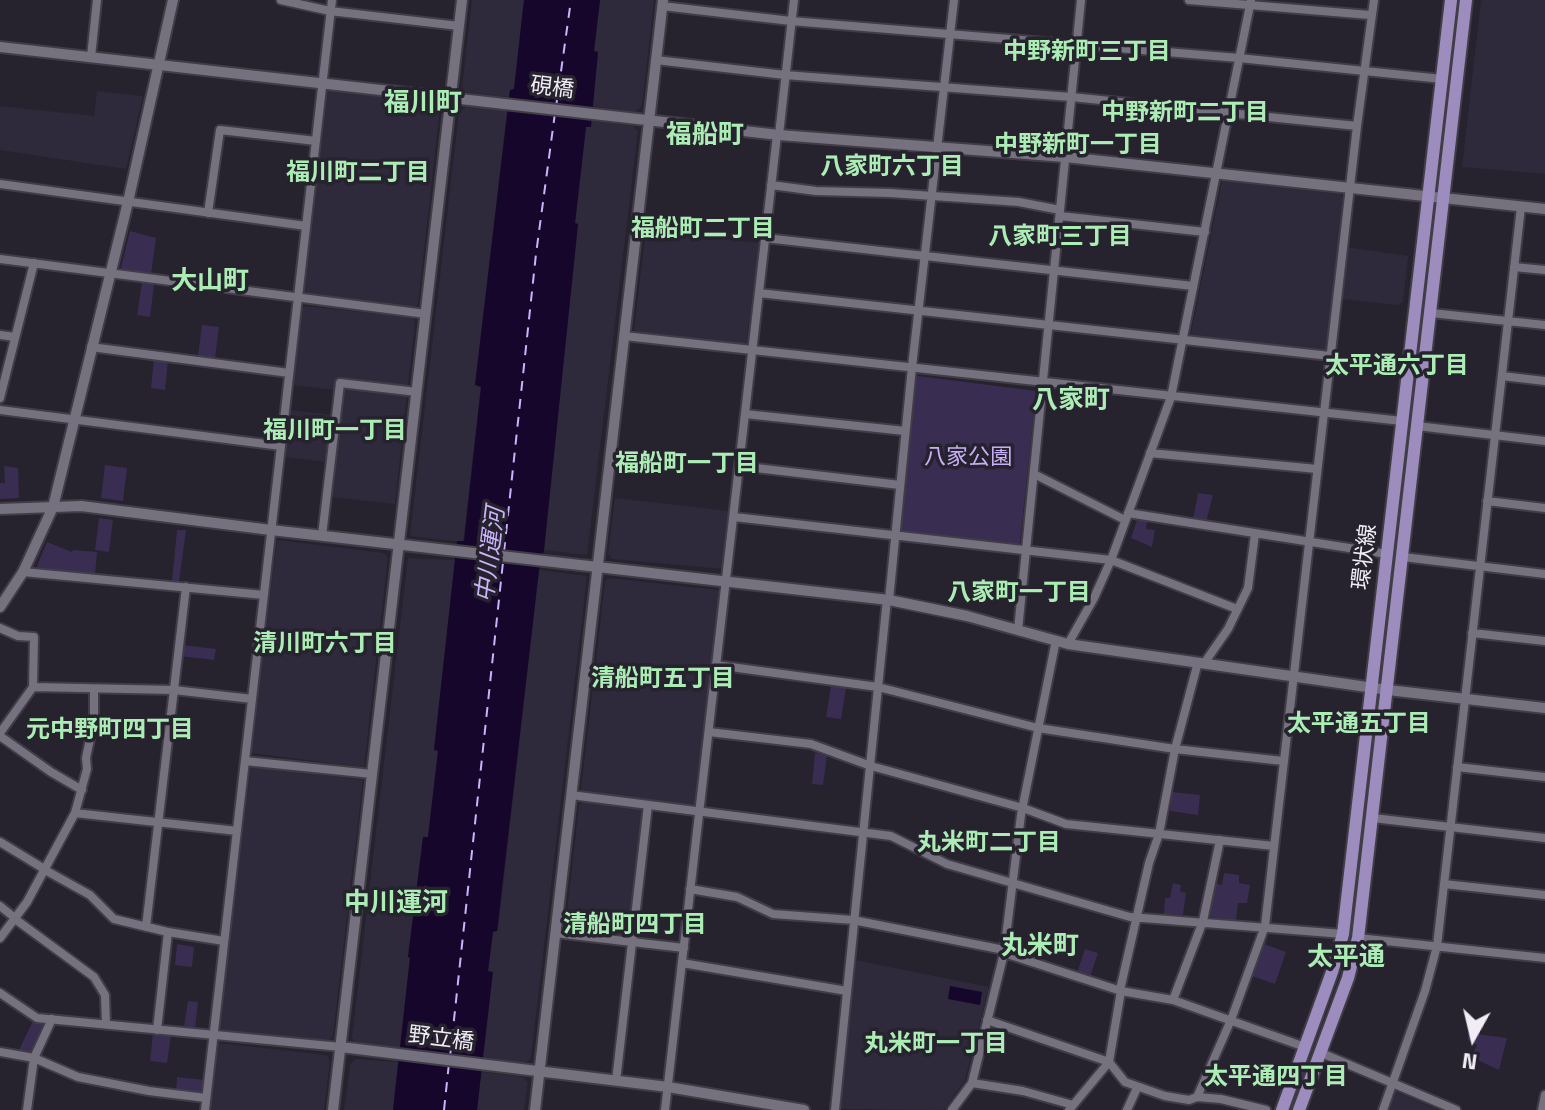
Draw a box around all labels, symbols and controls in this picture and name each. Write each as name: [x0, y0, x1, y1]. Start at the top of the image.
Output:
district label: 中野新町三丁目: [1003, 39, 1171, 67]
street label: 硯橋: [529, 73, 575, 105]
district label: 福川町: [384, 89, 462, 121]
district label: 中野新町二丁目: [1101, 100, 1269, 128]
district label: 福船町: [666, 121, 744, 153]
district label: 中野新町一丁目: [994, 132, 1162, 160]
district label: 八家町六丁目: [820, 154, 964, 182]
district label: 福川町二丁目: [286, 160, 430, 188]
district label: 福船町二丁目: [631, 216, 775, 244]
district label: 八家町三丁目: [988, 224, 1132, 252]
district label: 大山町: [171, 267, 249, 299]
district label: 太平通六丁目: [1325, 353, 1469, 381]
district label: 八家町: [1032, 386, 1110, 418]
district label: 福川町一丁目: [263, 418, 407, 446]
park label: 八家公園: [924, 446, 1012, 472]
district label: 福船町一丁目: [615, 451, 759, 479]
water label: 中川運河: [472, 506, 512, 604]
street label: 環状線: [1349, 523, 1383, 591]
district label: 八家町一丁目: [947, 580, 1091, 608]
district label: 清川町六丁目: [253, 631, 397, 659]
district label: 清船町五丁目: [591, 666, 735, 694]
district label: 太平通五丁目: [1287, 711, 1431, 739]
district label: 元中野町四丁目: [26, 717, 194, 745]
district label: 丸米町二丁目: [917, 830, 1061, 858]
district label: 中川運河: [344, 889, 448, 921]
district label: 清船町四丁目: [563, 912, 707, 940]
district label: 丸米町: [1001, 932, 1079, 964]
district label: 太平通: [1307, 943, 1385, 975]
north arrow: [1433, 998, 1513, 1078]
street label: 野立橋: [407, 1023, 475, 1057]
district label: 丸米町一丁目: [864, 1031, 1008, 1059]
text: N: [1460, 1044, 1480, 1080]
district label: 太平通四丁目: [1204, 1064, 1348, 1092]

